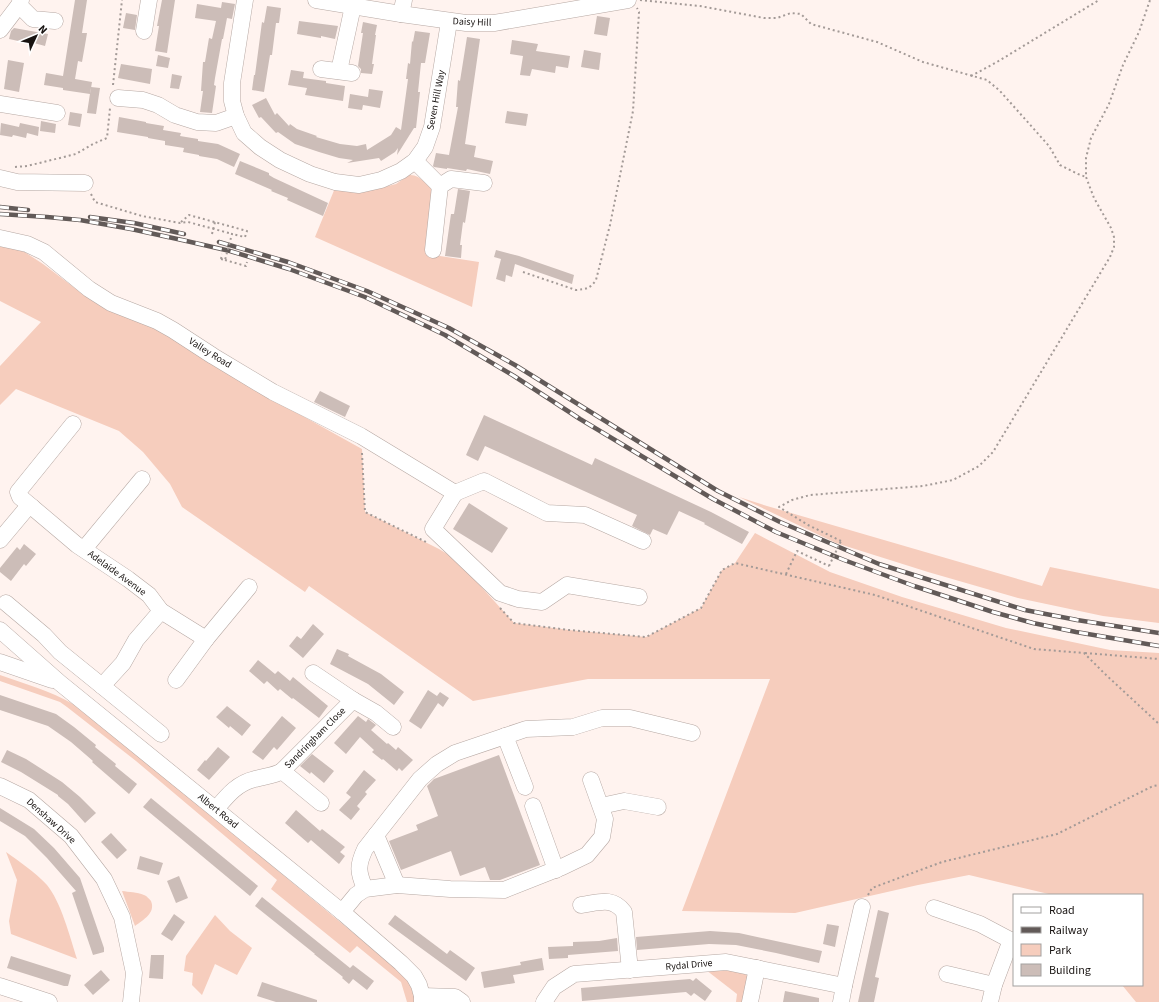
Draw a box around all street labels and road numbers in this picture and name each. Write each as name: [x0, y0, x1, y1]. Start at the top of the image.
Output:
street label: Daisy Hill: [452, 14, 492, 30]
street label: Seven Hill Way: [423, 68, 449, 131]
street label: Valley Road: [186, 334, 234, 372]
street label: Adelaide Avenue: [85, 547, 149, 599]
street label: Sandringham Close: [281, 704, 349, 772]
street label: Albert Road: [195, 790, 241, 832]
street label: Denshaw Drive: [23, 795, 79, 847]
street label: Rydal Drive: [665, 956, 713, 974]

